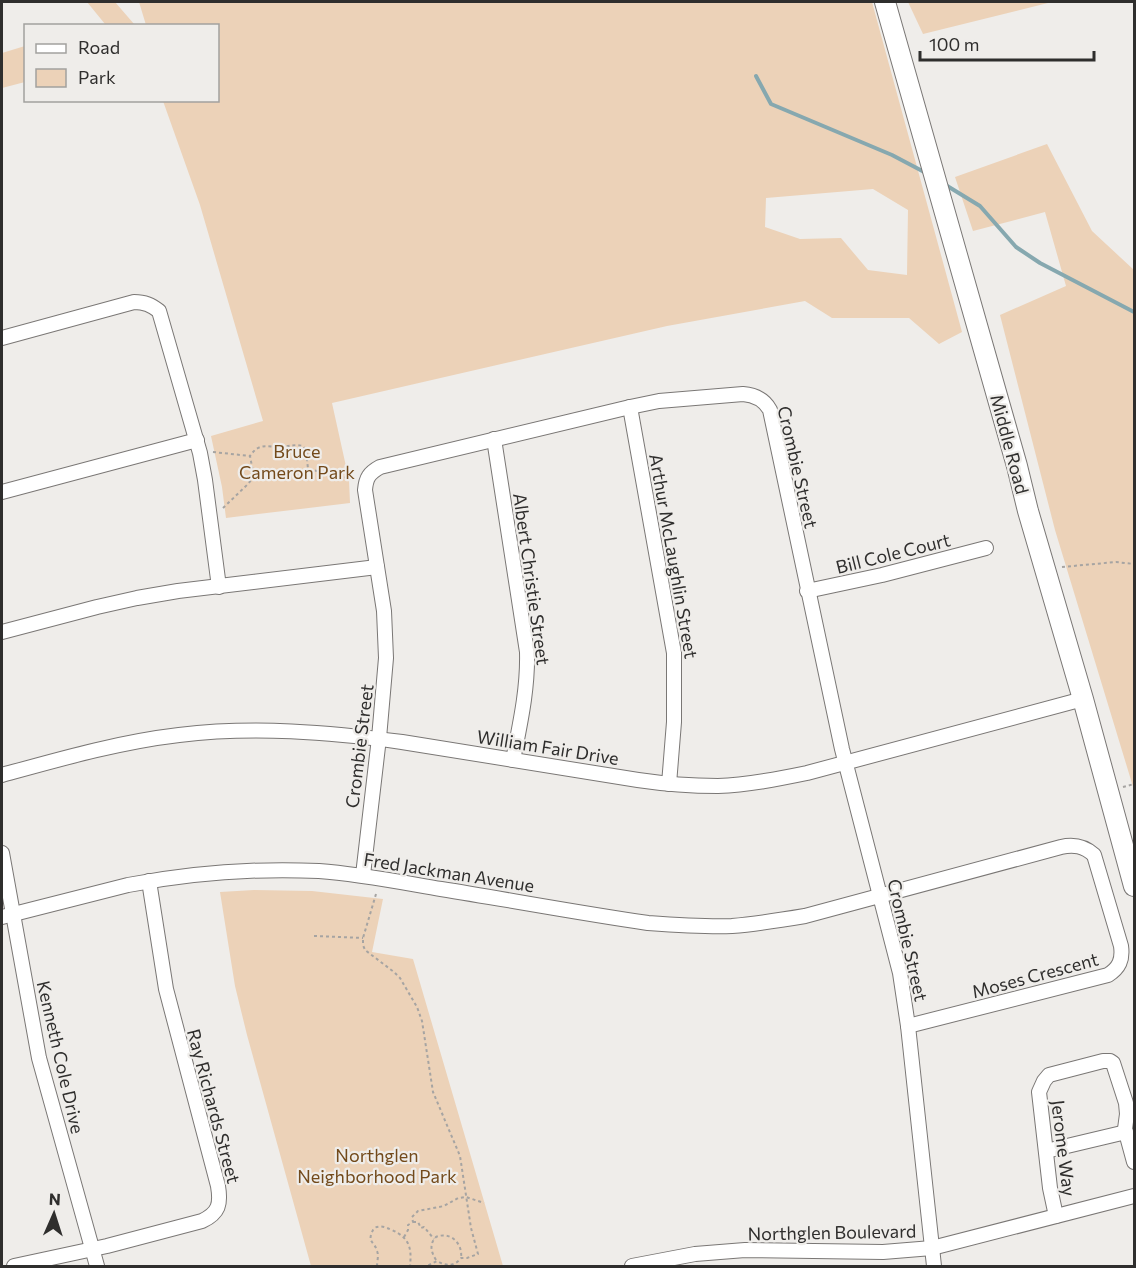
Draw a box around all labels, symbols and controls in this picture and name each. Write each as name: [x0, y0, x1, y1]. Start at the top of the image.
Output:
legend: [24, 24, 219, 102]
scale bar: [920, 24, 1094, 62]
text: 100 m: [929, 33, 979, 55]
text: Road: [78, 36, 120, 58]
text: Park: [78, 66, 116, 88]
street label: Middle Road: [986, 392, 1034, 496]
street label: Crombie Street: [773, 404, 823, 530]
park label: Bruce Cameron Park: [239, 440, 355, 483]
street label: Arthur McLaughlin Street: [645, 452, 703, 660]
street label: Albert Christie Street: [509, 492, 555, 666]
street label: Bill Cole Court: [834, 528, 952, 578]
street label: Crombie Street: [340, 683, 378, 809]
street label: William Fair Drive: [475, 725, 621, 769]
street label: Fred Jackman Avenue: [362, 848, 536, 896]
street label: Crombie Street: [883, 877, 933, 1003]
street label: Moses Crescent: [969, 948, 1101, 1002]
street label: Kenneth Cole Drive: [33, 978, 89, 1136]
street label: Ray Richards Street: [183, 1026, 245, 1186]
street label: Jerome Way: [1047, 1099, 1081, 1197]
park label: Northglen Neighborhood Park: [297, 1144, 457, 1187]
north arrow: [24, 1184, 84, 1244]
text: N: [48, 1189, 61, 1208]
street label: Northglen Boulevard: [747, 1220, 917, 1244]

